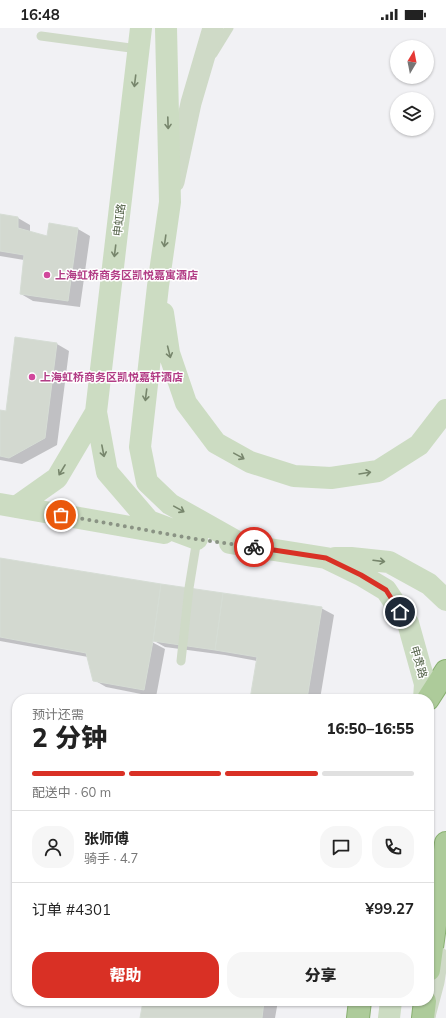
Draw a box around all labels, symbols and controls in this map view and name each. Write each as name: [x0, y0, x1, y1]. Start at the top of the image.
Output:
text: 16:48: [20, 5, 60, 24]
north arrow: [390, 40, 434, 84]
map controls: [390, 40, 434, 136]
one-way arrow: [131, 74, 139, 87]
button: layers: [390, 92, 434, 136]
one-way arrow: [164, 116, 172, 129]
street label: 申虹路: [110, 203, 128, 237]
one-way arrow: [161, 234, 169, 247]
one-way arrow: [111, 245, 119, 258]
place label: 上海虹桥商务区凯悦嘉寓酒店: [55, 268, 198, 282]
marker: 上海虹桥商务区凯悦嘉寓酒店: [42, 270, 52, 280]
one-way arrow: [166, 346, 174, 359]
place label: 上海虹桥商务区凯悦嘉轩酒店: [40, 370, 183, 384]
marker: 上海虹桥商务区凯悦嘉轩酒店: [27, 372, 37, 382]
one-way arrow: [142, 388, 150, 401]
one-way arrow: [100, 444, 108, 457]
one-way arrow: [233, 452, 245, 460]
one-way arrow: [58, 464, 66, 475]
one-way arrow: [358, 469, 371, 477]
pin: [44, 498, 78, 532]
icon: bag: [50, 504, 72, 526]
one-way arrow: [172, 505, 184, 513]
courier: [234, 527, 274, 567]
icon: bike: [243, 536, 265, 558]
one-way arrow: [372, 557, 385, 565]
pin: [383, 595, 417, 629]
icon: home: [389, 601, 411, 623]
street label: 申贵路: [408, 644, 430, 680]
text: 预计还需: [32, 706, 84, 722]
text: 16:50–16:55: [327, 719, 414, 738]
text: 2 分钟: [32, 721, 107, 754]
text: 配送中 · 60 m: [32, 784, 111, 800]
button: person: [32, 826, 74, 868]
button: chat: [320, 826, 362, 868]
button: phone: [372, 826, 414, 868]
text: 张师傅: [84, 829, 129, 848]
text: 骑手 · 4.7: [84, 850, 138, 866]
text: ¥99.27: [365, 899, 414, 918]
text: 订单 #4301: [32, 900, 111, 919]
button: 帮助: [32, 952, 219, 998]
button: 分享: [227, 952, 414, 998]

